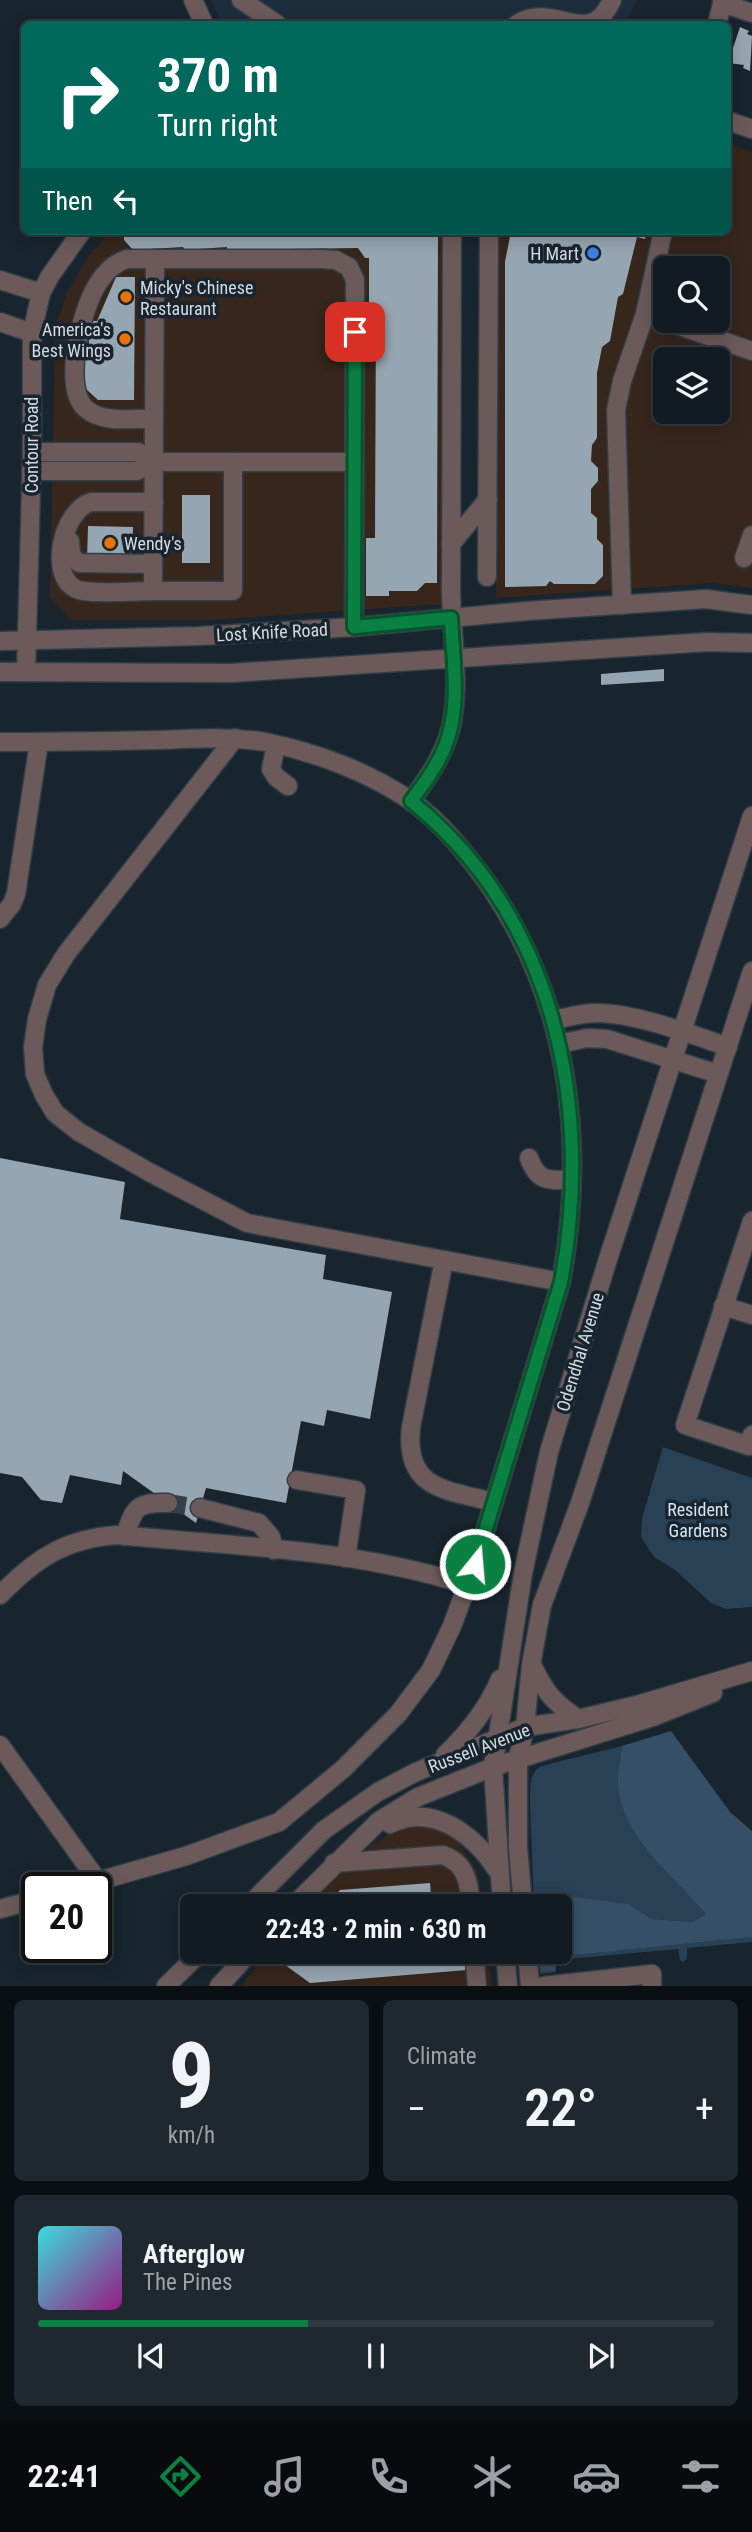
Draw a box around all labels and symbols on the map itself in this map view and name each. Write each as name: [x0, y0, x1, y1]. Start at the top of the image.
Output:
place label: H Mart: [530, 243, 579, 264]
marker: H Mart: [585, 245, 601, 261]
place label: Micky's Chinese Restaurant: [140, 277, 253, 319]
marker: Micky's Chinese Restaurant: [118, 289, 134, 305]
pin: [325, 302, 385, 362]
place label: America's Best Wings: [31, 319, 111, 361]
marker: America's Best Wings: [117, 331, 133, 347]
street label: Contour Road: [21, 397, 42, 493]
place label: Wendy's: [124, 533, 182, 554]
marker: Wendy's: [102, 535, 118, 551]
street label: Lost Knife Road: [216, 619, 328, 645]
street label: Odendhal Avenue: [552, 1290, 608, 1414]
park label: Resident Gardens: [667, 1499, 729, 1541]
position arrow: [438, 1527, 512, 1601]
street label: Russell Avenue: [425, 1719, 533, 1777]
speed limit sign: 20: [21, 1872, 112, 1963]

